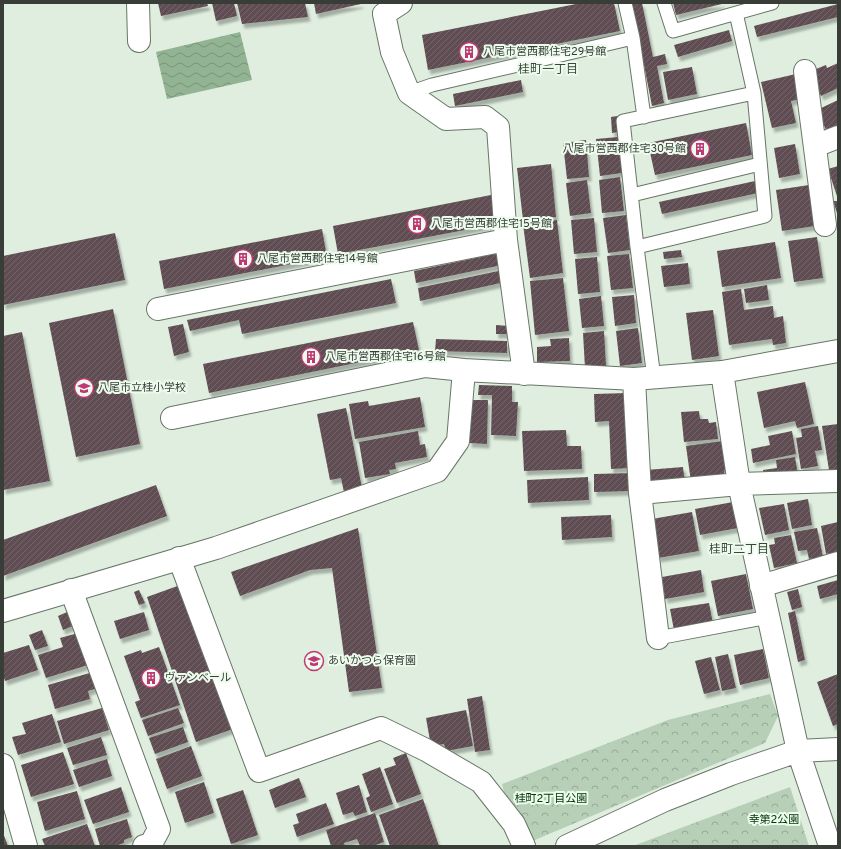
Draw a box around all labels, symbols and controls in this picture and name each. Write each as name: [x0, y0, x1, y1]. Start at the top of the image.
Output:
building icon: 八尾市営西郡住宅29号館: [458, 41, 480, 63]
place label: 八尾市営西郡住宅29号館: [483, 45, 606, 59]
district label: 桂町一丁目: [518, 62, 578, 78]
building icon: 八尾市営西郡住宅30号館: [689, 138, 711, 160]
place label: 八尾市営西郡住宅30号館: [562, 142, 686, 156]
building icon: 八尾市営西郡住宅15号館: [406, 213, 428, 235]
place label: 八尾市営西郡住宅15号館: [431, 217, 552, 231]
building icon: 八尾市営西郡住宅14号館: [232, 248, 254, 270]
place label: 八尾市営西郡住宅14号館: [257, 252, 378, 266]
building icon: 八尾市営西郡住宅16号館: [300, 346, 322, 368]
place label: 八尾市営西郡住宅16号館: [325, 350, 446, 364]
school or university icon: 八尾市立桂小学校: [73, 377, 95, 399]
place label: 八尾市立桂小学校: [98, 381, 186, 395]
district label: 桂町二丁目: [709, 542, 769, 558]
school or university icon: あいかつら保育園: [303, 650, 325, 672]
place label: あいかつら保育園: [328, 654, 416, 668]
building icon: ヴァンベール: [140, 667, 162, 689]
place label: ヴァンベール: [165, 671, 231, 685]
park label: 桂町2丁目公園: [515, 792, 587, 806]
park label: 幸第2公園: [749, 813, 799, 827]

